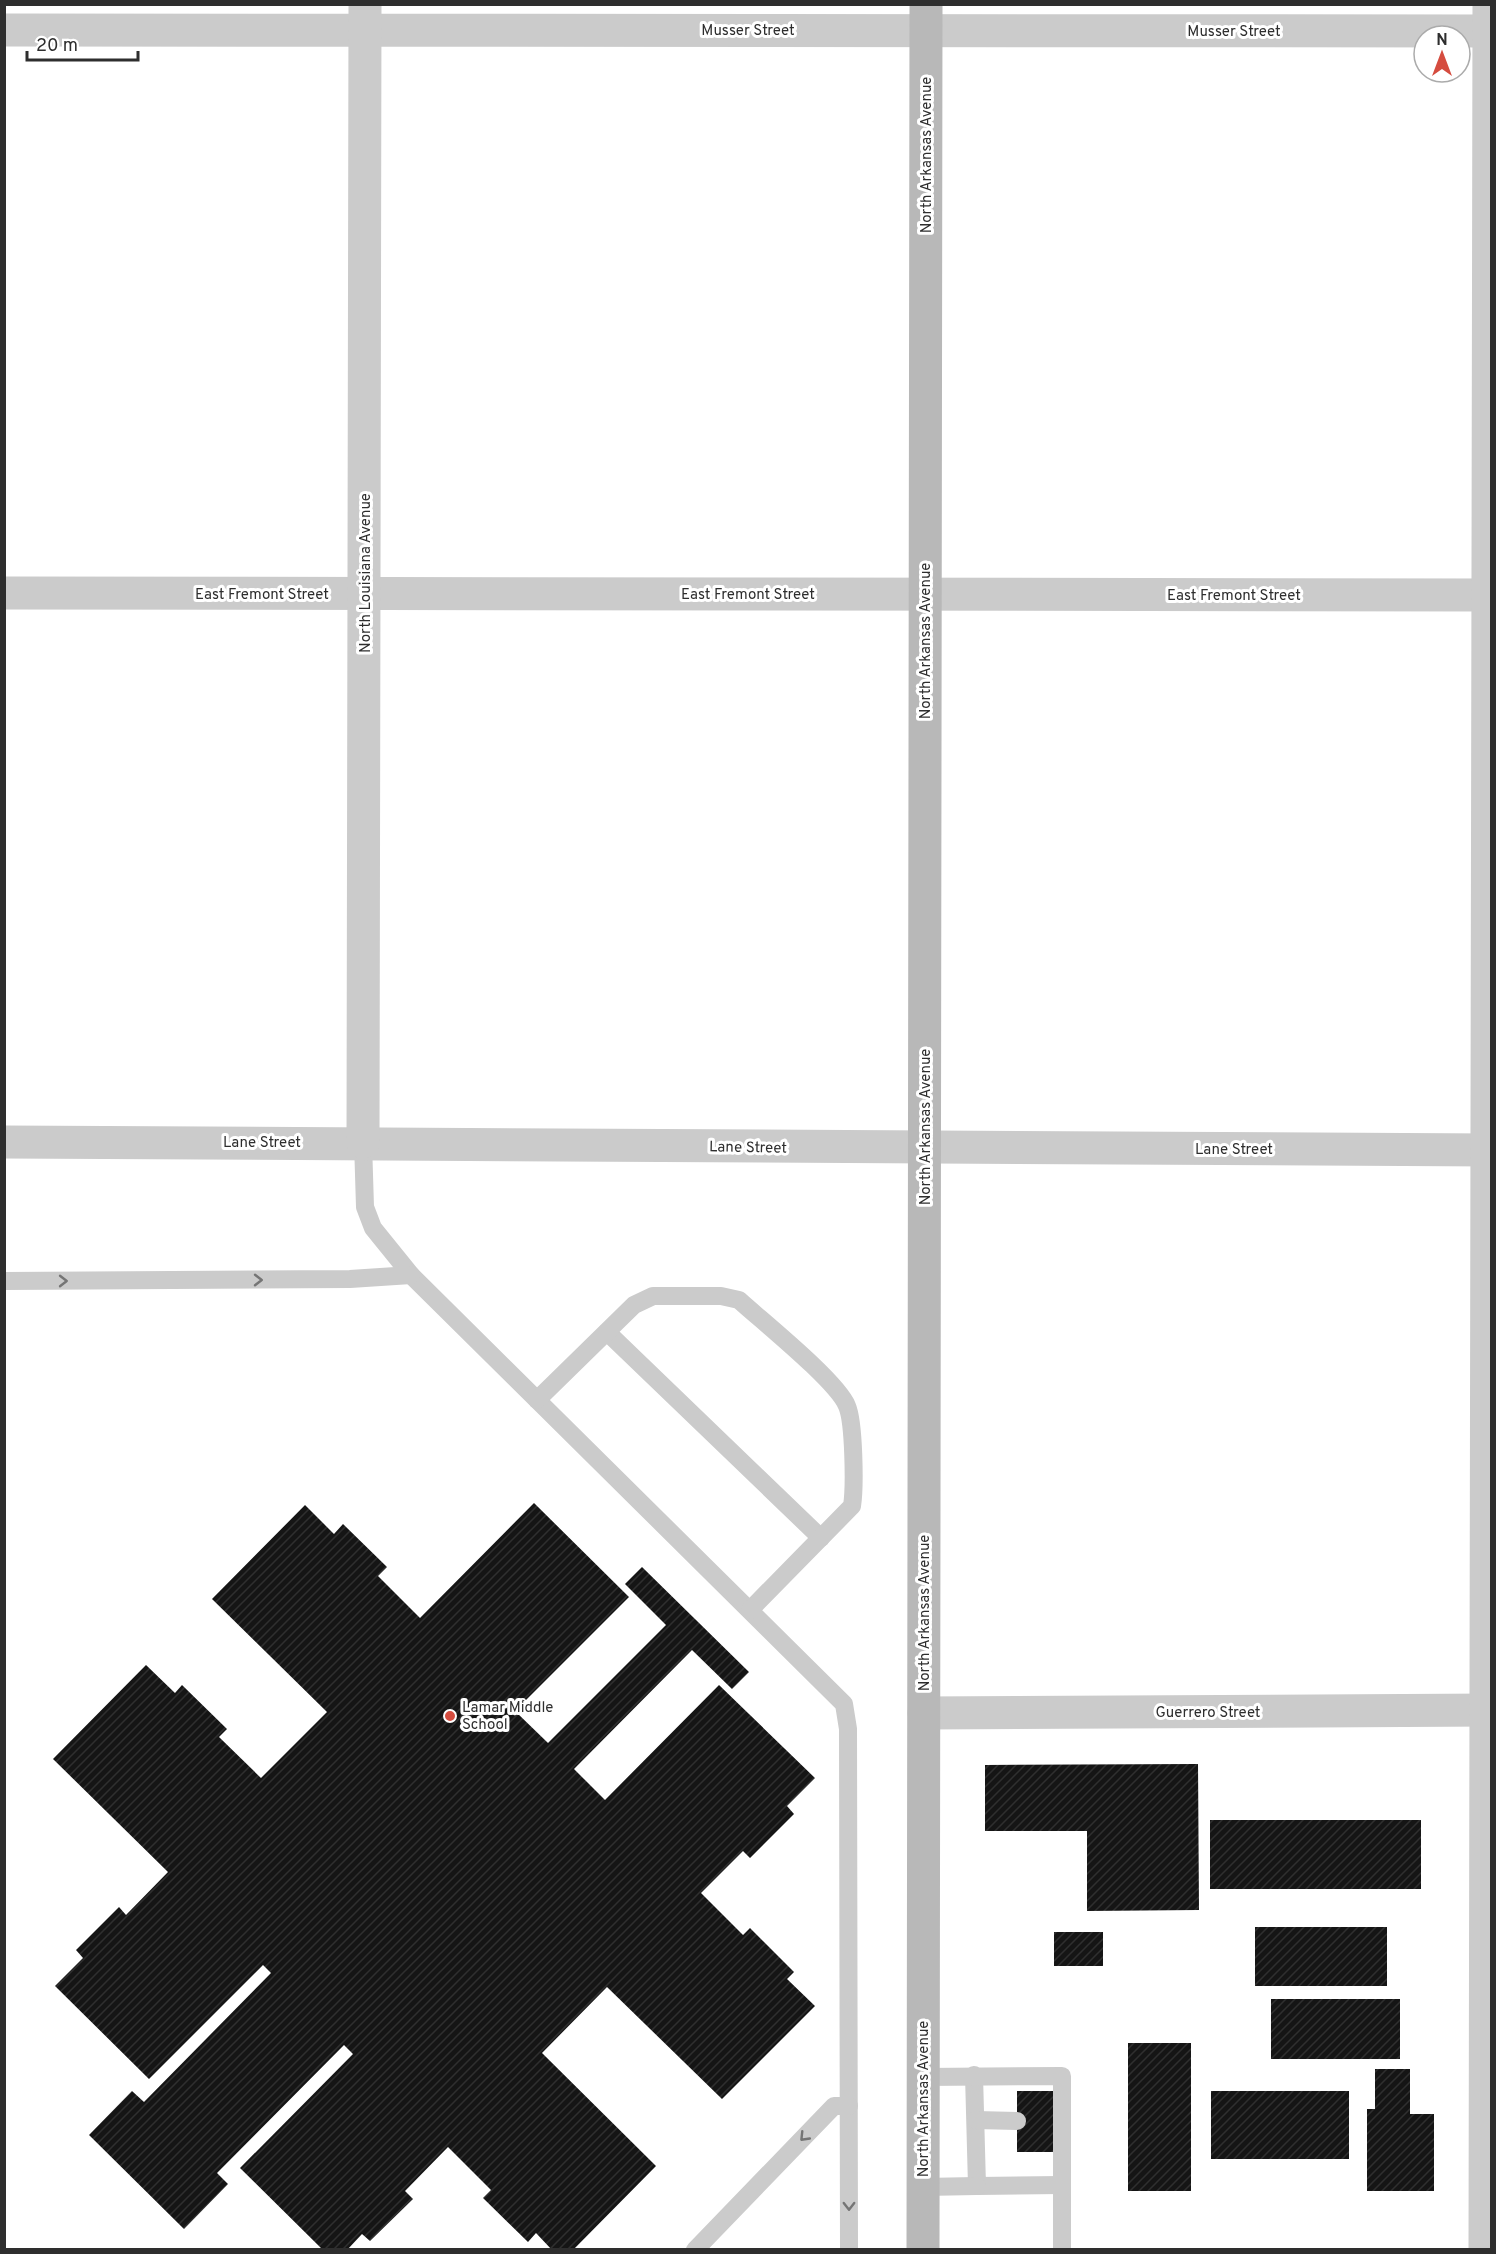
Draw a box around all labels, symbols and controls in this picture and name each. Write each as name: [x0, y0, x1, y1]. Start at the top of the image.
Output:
street label: Musser Street: [701, 22, 795, 41]
street label: Musser Street: [1187, 23, 1281, 42]
scale bar: [27, 24, 138, 62]
north arrow: [1412, 24, 1472, 84]
text: N: [1436, 31, 1448, 51]
text: 20 m: [36, 35, 78, 58]
street label: North Arkansas Avenue: [918, 77, 937, 233]
street label: North Louisiana Avenue: [357, 493, 376, 653]
street label: North Arkansas Avenue: [917, 563, 936, 719]
street label: East Fremont Street: [195, 586, 329, 605]
street label: East Fremont Street: [681, 586, 815, 605]
street label: East Fremont Street: [1167, 587, 1301, 606]
street label: North Arkansas Avenue: [917, 1049, 936, 1205]
street label: Lane Street: [223, 1134, 301, 1153]
street label: Lane Street: [709, 1138, 787, 1159]
street label: Lane Street: [1195, 1141, 1273, 1160]
one-way arrow: [253, 1274, 262, 1286]
one-way arrow: [58, 1275, 67, 1287]
street label: North Arkansas Avenue: [916, 1535, 935, 1691]
place label: Lamar Middle School: [462, 1699, 553, 1735]
street label: Guerrero Street: [1156, 1704, 1261, 1723]
marker: Lamar Middle School: [443, 1709, 457, 1723]
street label: North Arkansas Avenue: [915, 2021, 934, 2177]
one-way arrow: [800, 2130, 811, 2141]
one-way arrow: [843, 2202, 855, 2211]

